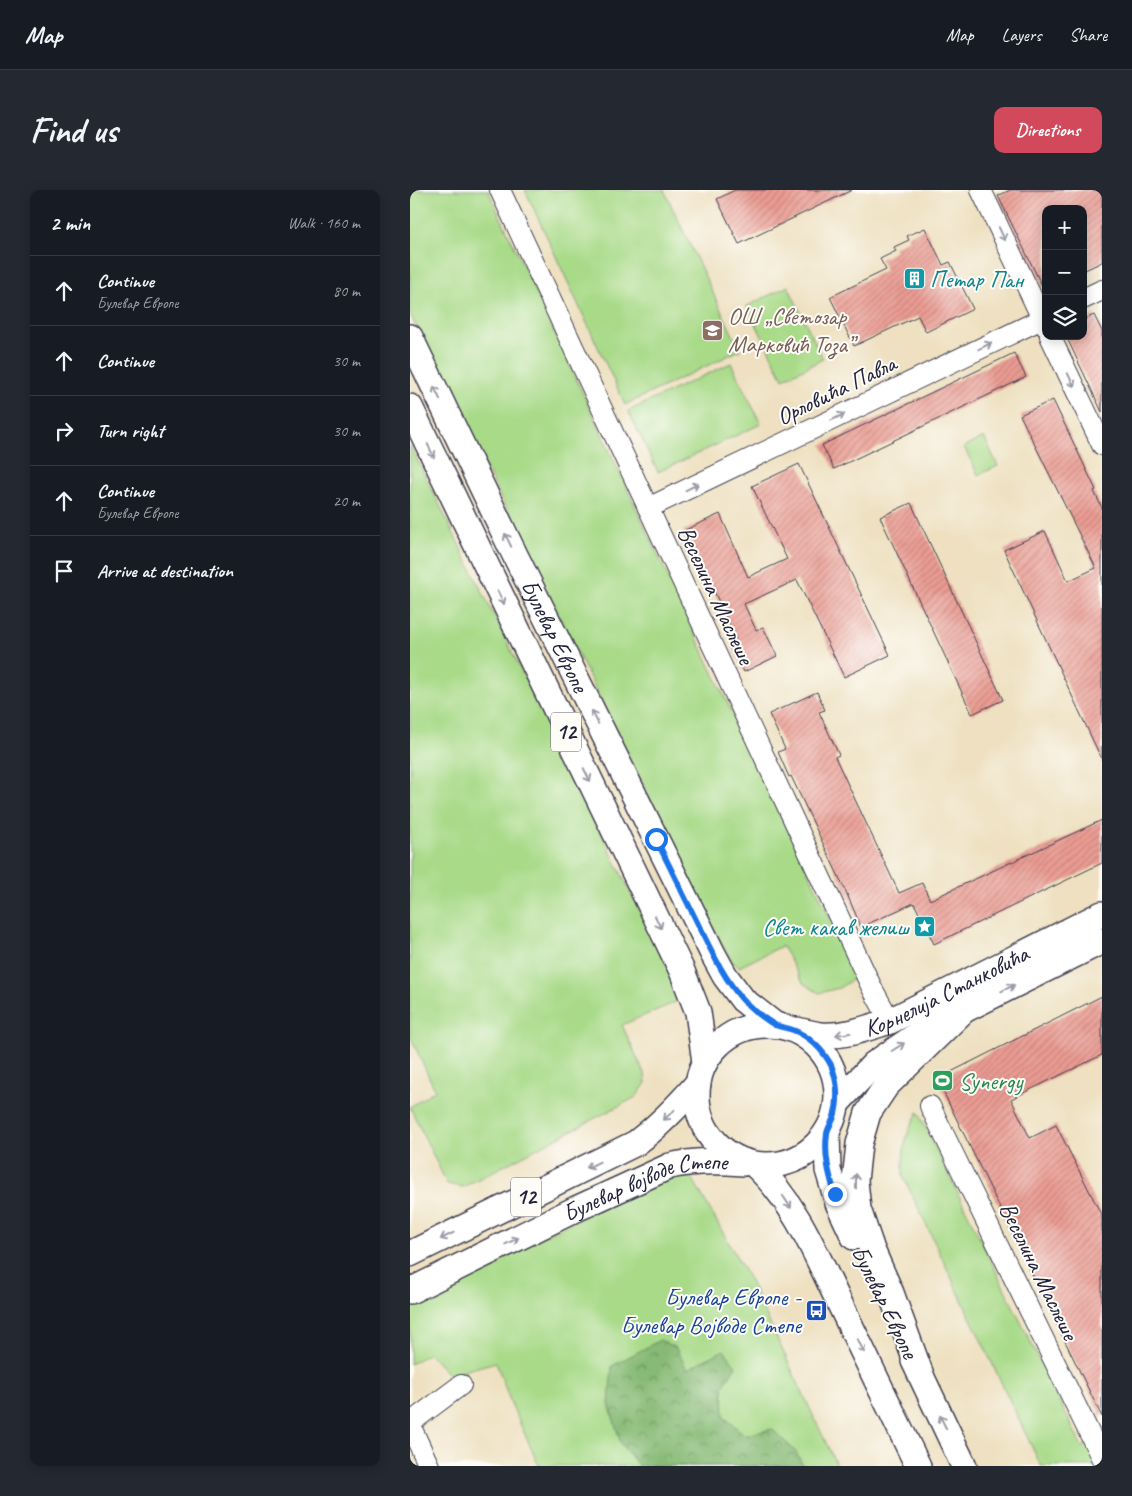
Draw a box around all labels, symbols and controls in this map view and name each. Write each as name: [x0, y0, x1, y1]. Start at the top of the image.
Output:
text: Map: [25, 20, 62, 50]
text: Map: [946, 24, 974, 46]
text: Layers: [1002, 24, 1041, 46]
text: Share: [1069, 24, 1107, 46]
button: Directions: [994, 107, 1102, 153]
text: Find us: [30, 108, 117, 153]
map controls: [1042, 205, 1087, 340]
button: +: [1042, 205, 1087, 250]
text: 2 min: [50, 210, 90, 236]
text: Walk · 160 m: [288, 213, 360, 233]
one-way arrow: [998, 226, 1007, 241]
button: −: [1042, 250, 1087, 295]
place label: Петар Пан: [930, 264, 1025, 294]
building icon: Петар Пан: [902, 267, 926, 291]
text: Continue: [97, 269, 154, 293]
icon: ahead: [50, 277, 78, 305]
text: 80 m: [333, 281, 360, 301]
text: Булевар Европе: [97, 293, 178, 313]
button: layers: [1042, 295, 1087, 340]
place label: ОШ „Светозар Марковић Тоза”: [728, 301, 859, 360]
school or university icon: ОШ „Светозар Марковић Тоза”: [700, 318, 724, 342]
one-way arrow: [977, 341, 992, 350]
icon: ahead: [50, 347, 78, 375]
street label: Орловића Павла: [771, 347, 903, 432]
text: Continue: [97, 349, 154, 373]
text: 30 m: [333, 351, 360, 371]
one-way arrow: [1067, 372, 1076, 387]
one-way arrow: [432, 386, 442, 401]
one-way arrow: [830, 411, 845, 421]
icon: right: [50, 417, 78, 445]
text: Turn right: [97, 419, 164, 443]
text: 30 m: [333, 421, 360, 441]
one-way arrow: [427, 443, 436, 458]
text: Continue: [97, 479, 154, 503]
one-way arrow: [684, 482, 699, 492]
icon: ahead: [50, 487, 78, 515]
text: 20 m: [333, 491, 360, 511]
text: Булевар Европе: [97, 503, 178, 523]
street label: Веселина Маслеше: [671, 521, 762, 671]
one-way arrow: [502, 533, 512, 548]
icon: arrive: [50, 557, 78, 585]
text: Arrive at destination: [97, 559, 233, 583]
street label: Булевар Европе: [514, 574, 597, 699]
one-way arrow: [497, 590, 507, 605]
one-way arrow: [590, 710, 599, 725]
road number: 12: [551, 712, 581, 752]
one-way arrow: [583, 768, 593, 783]
route start: [645, 828, 668, 851]
place label: Свет какав желиш: [762, 912, 910, 942]
one-way arrow: [654, 914, 663, 929]
place icon: Свет какав желиш: [913, 915, 937, 939]
street label: Корнелија Станковића: [861, 938, 1035, 1043]
one-way arrow: [1000, 983, 1015, 993]
one-way arrow: [835, 1029, 851, 1039]
one-way arrow: [891, 1042, 905, 1052]
place label: Synergy: [959, 1066, 1024, 1096]
sports icon: Synergy: [931, 1069, 955, 1093]
one-way arrow: [663, 1109, 676, 1121]
street label: Булевар војводе Степе: [557, 1146, 730, 1228]
one-way arrow: [586, 1161, 601, 1170]
one-way arrow: [851, 1173, 861, 1189]
road number: 12: [511, 1178, 541, 1216]
route end: [824, 1183, 847, 1206]
one-way arrow: [782, 1194, 792, 1208]
street label: Веселина Маслеше: [993, 1197, 1086, 1347]
one-way arrow: [440, 1232, 455, 1241]
one-way arrow: [504, 1236, 519, 1245]
street label: Булевар Европе: [845, 1241, 926, 1365]
place label: Булевар Европе - Булевар Војводе Степе: [621, 1282, 803, 1340]
bus stop icon: Булевар Европе - Булевар Војводе Степе: [805, 1299, 829, 1323]
one-way arrow: [856, 1338, 866, 1353]
one-way arrow: [938, 1415, 947, 1430]

